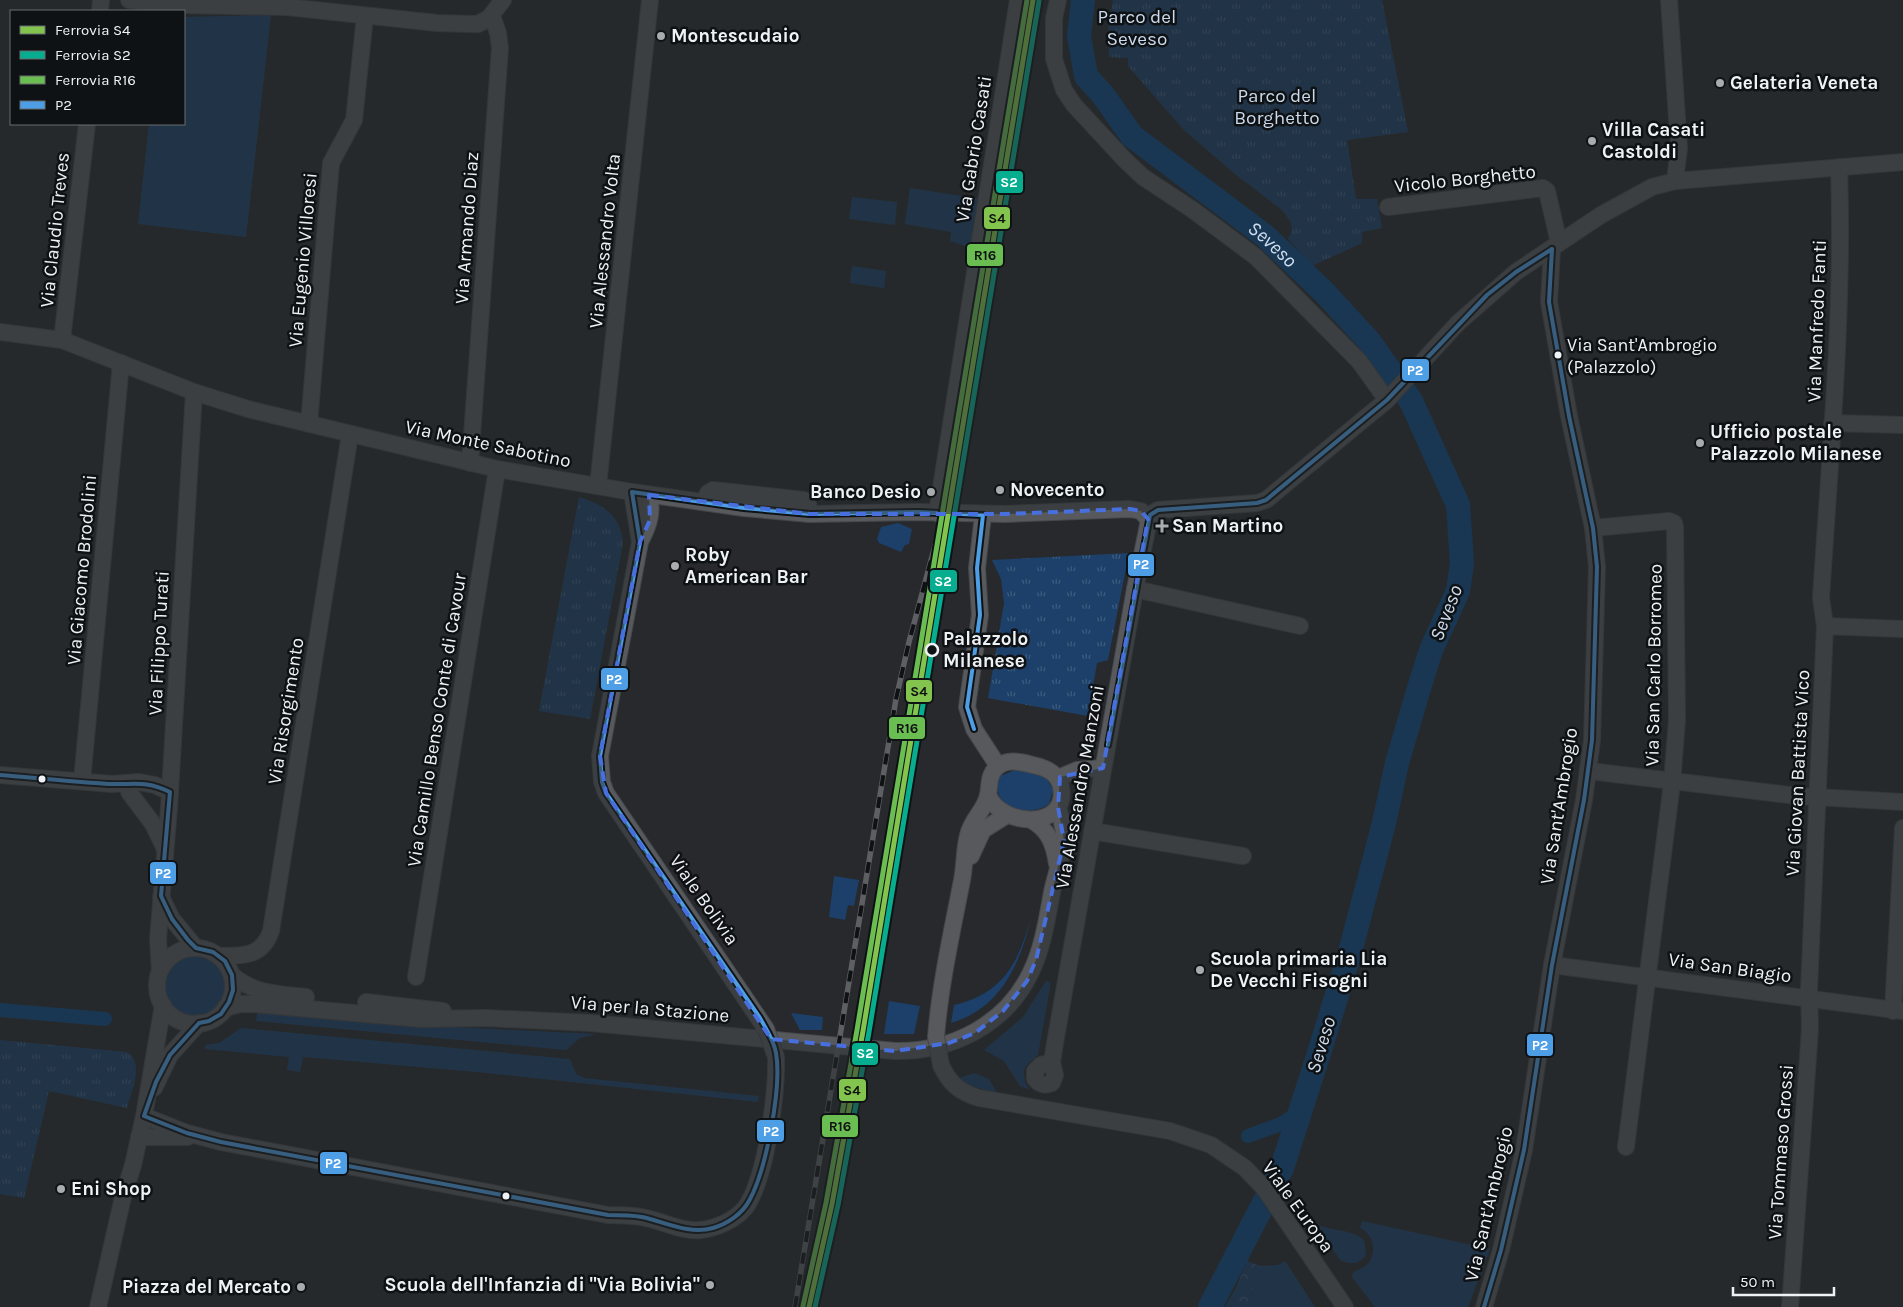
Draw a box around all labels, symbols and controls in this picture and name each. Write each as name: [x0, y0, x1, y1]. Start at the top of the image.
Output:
park label: Parco del Seveso: [1098, 6, 1176, 50]
legend: [10, 10, 185, 125]
text: Ferrovia S4: [55, 21, 131, 39]
place label: Montescudaio: [671, 25, 800, 47]
marker: Montescudaio: [655, 30, 667, 42]
text: Ferrovia S2: [55, 46, 131, 64]
text: Ferrovia R16: [55, 71, 136, 89]
place label: Gelateria Veneta: [1730, 72, 1878, 94]
street label: Via Gabrio Casati: [952, 74, 996, 224]
marker: Gelateria Veneta: [1714, 77, 1726, 89]
park label: Parco del Borghetto: [1234, 85, 1320, 129]
text: P2: [55, 96, 72, 114]
place label: Villa Casati Castoldi: [1602, 119, 1705, 163]
marker: Villa Casati Castoldi: [1586, 135, 1598, 147]
street label: Via Claudio Treves: [36, 151, 74, 309]
street label: Via Armando Diaz: [451, 151, 483, 305]
street label: Via Alessandro Volta: [585, 153, 625, 329]
street label: Vicolo Borghetto: [1393, 161, 1537, 197]
line badge: S2: [995, 170, 1024, 194]
street label: Via Eugenio Villoresi: [284, 172, 322, 348]
text: S2: [1000, 174, 1018, 191]
line badge: S4: [983, 206, 1011, 230]
text: S4: [988, 210, 1006, 227]
water label: Seveso: [1244, 216, 1302, 272]
street label: Via Manfredo Fanti: [1803, 239, 1831, 403]
line badge: R16: [966, 243, 1004, 267]
text: R16: [974, 247, 996, 264]
place label: Via Sant'Ambrogio (Palazzolo): [1567, 334, 1717, 378]
marker: Via Sant'Ambrogio (Palazzolo): [1553, 350, 1563, 360]
line badge: P2: [1401, 358, 1430, 382]
text: P2: [1407, 362, 1423, 379]
street label: Via Monte Sabotino: [403, 416, 573, 472]
place label: Ufficio postale Palazzolo Milanese: [1710, 421, 1882, 465]
marker: Ufficio postale Palazzolo Milanese: [1694, 437, 1706, 449]
street label: Via Giacomo Brodolini: [63, 474, 101, 666]
place label: Novecento: [1010, 479, 1105, 501]
place label: Banco Desio: [810, 481, 921, 503]
marker: Novecento: [994, 484, 1006, 496]
marker: Banco Desio: [925, 486, 937, 498]
place label: San Martino: [1172, 515, 1283, 537]
marker: San Martino: [1156, 520, 1168, 532]
place label: Roby American Bar: [685, 544, 808, 588]
line badge: P2: [1127, 553, 1155, 577]
text: P2: [1133, 556, 1149, 573]
marker: Roby American Bar: [669, 560, 681, 572]
street label: Via San Carlo Borromeo: [1641, 563, 1667, 767]
line badge: S2: [929, 569, 958, 593]
street label: Via Filippo Turati: [144, 570, 174, 716]
street label: Via Camillo Benso Conte di Cavour: [403, 571, 471, 868]
text: S2: [934, 573, 952, 590]
water label: Seveso: [1425, 582, 1467, 644]
place label: Palazzolo Milanese: [943, 628, 1028, 672]
street label: Via Risorgimento: [264, 636, 308, 786]
marker: Palazzolo Milanese: [925, 643, 939, 657]
line badge: P2: [600, 667, 629, 691]
street label: Via Giovan Battista Vico: [1782, 669, 1814, 877]
text: P2: [606, 671, 622, 688]
line badge: S4: [905, 679, 933, 703]
text: S4: [910, 683, 928, 700]
street label: Via Alessandro Manzoni: [1051, 683, 1109, 891]
line badge: R16: [888, 716, 926, 740]
text: R16: [896, 720, 918, 737]
street label: Via Sant'Ambrogio: [1536, 726, 1582, 886]
unlabelled marker: [37, 774, 47, 784]
street label: Viale Bolivia: [665, 851, 743, 949]
line badge: P2: [149, 861, 177, 885]
text: P2: [155, 865, 171, 882]
place label: Scuola primaria Lia De Vecchi Fisogni: [1210, 948, 1387, 992]
street label: Via San Biagio: [1667, 948, 1793, 988]
marker: Scuola primaria Lia De Vecchi Fisogni: [1194, 964, 1206, 976]
street label: Via per la Stazione: [570, 991, 730, 1027]
water label: Seveso: [1302, 1014, 1340, 1076]
line badge: P2: [1526, 1033, 1554, 1057]
text: P2: [1532, 1037, 1548, 1054]
line badge: S2: [851, 1042, 879, 1066]
text: S2: [856, 1045, 874, 1062]
street label: Via Tommaso Grossi: [1764, 1064, 1798, 1240]
line badge: S4: [838, 1078, 867, 1102]
text: S4: [843, 1082, 861, 1099]
line badge: R16: [821, 1114, 859, 1138]
text: R16: [829, 1118, 851, 1135]
line badge: P2: [756, 1119, 785, 1143]
text: P2: [763, 1123, 779, 1140]
street label: Via Sant'Ambrogio: [1460, 1124, 1518, 1284]
line badge: P2: [319, 1151, 348, 1175]
text: P2: [325, 1155, 341, 1172]
street label: Viale Europa: [1258, 1157, 1338, 1257]
place label: Eni Shop: [71, 1178, 151, 1200]
marker: Eni Shop: [55, 1183, 67, 1195]
unlabelled marker: [501, 1191, 511, 1201]
scale bar: [1733, 1264, 1834, 1296]
text: 50 m: [1740, 1273, 1775, 1291]
place label: Scuola dell'Infanzia di "Via Bolivia": [384, 1274, 700, 1296]
place label: Piazza del Mercato: [122, 1276, 291, 1298]
marker: Scuola dell'Infanzia di "Via Bolivia": [704, 1279, 716, 1291]
marker: Piazza del Mercato: [295, 1281, 307, 1293]

